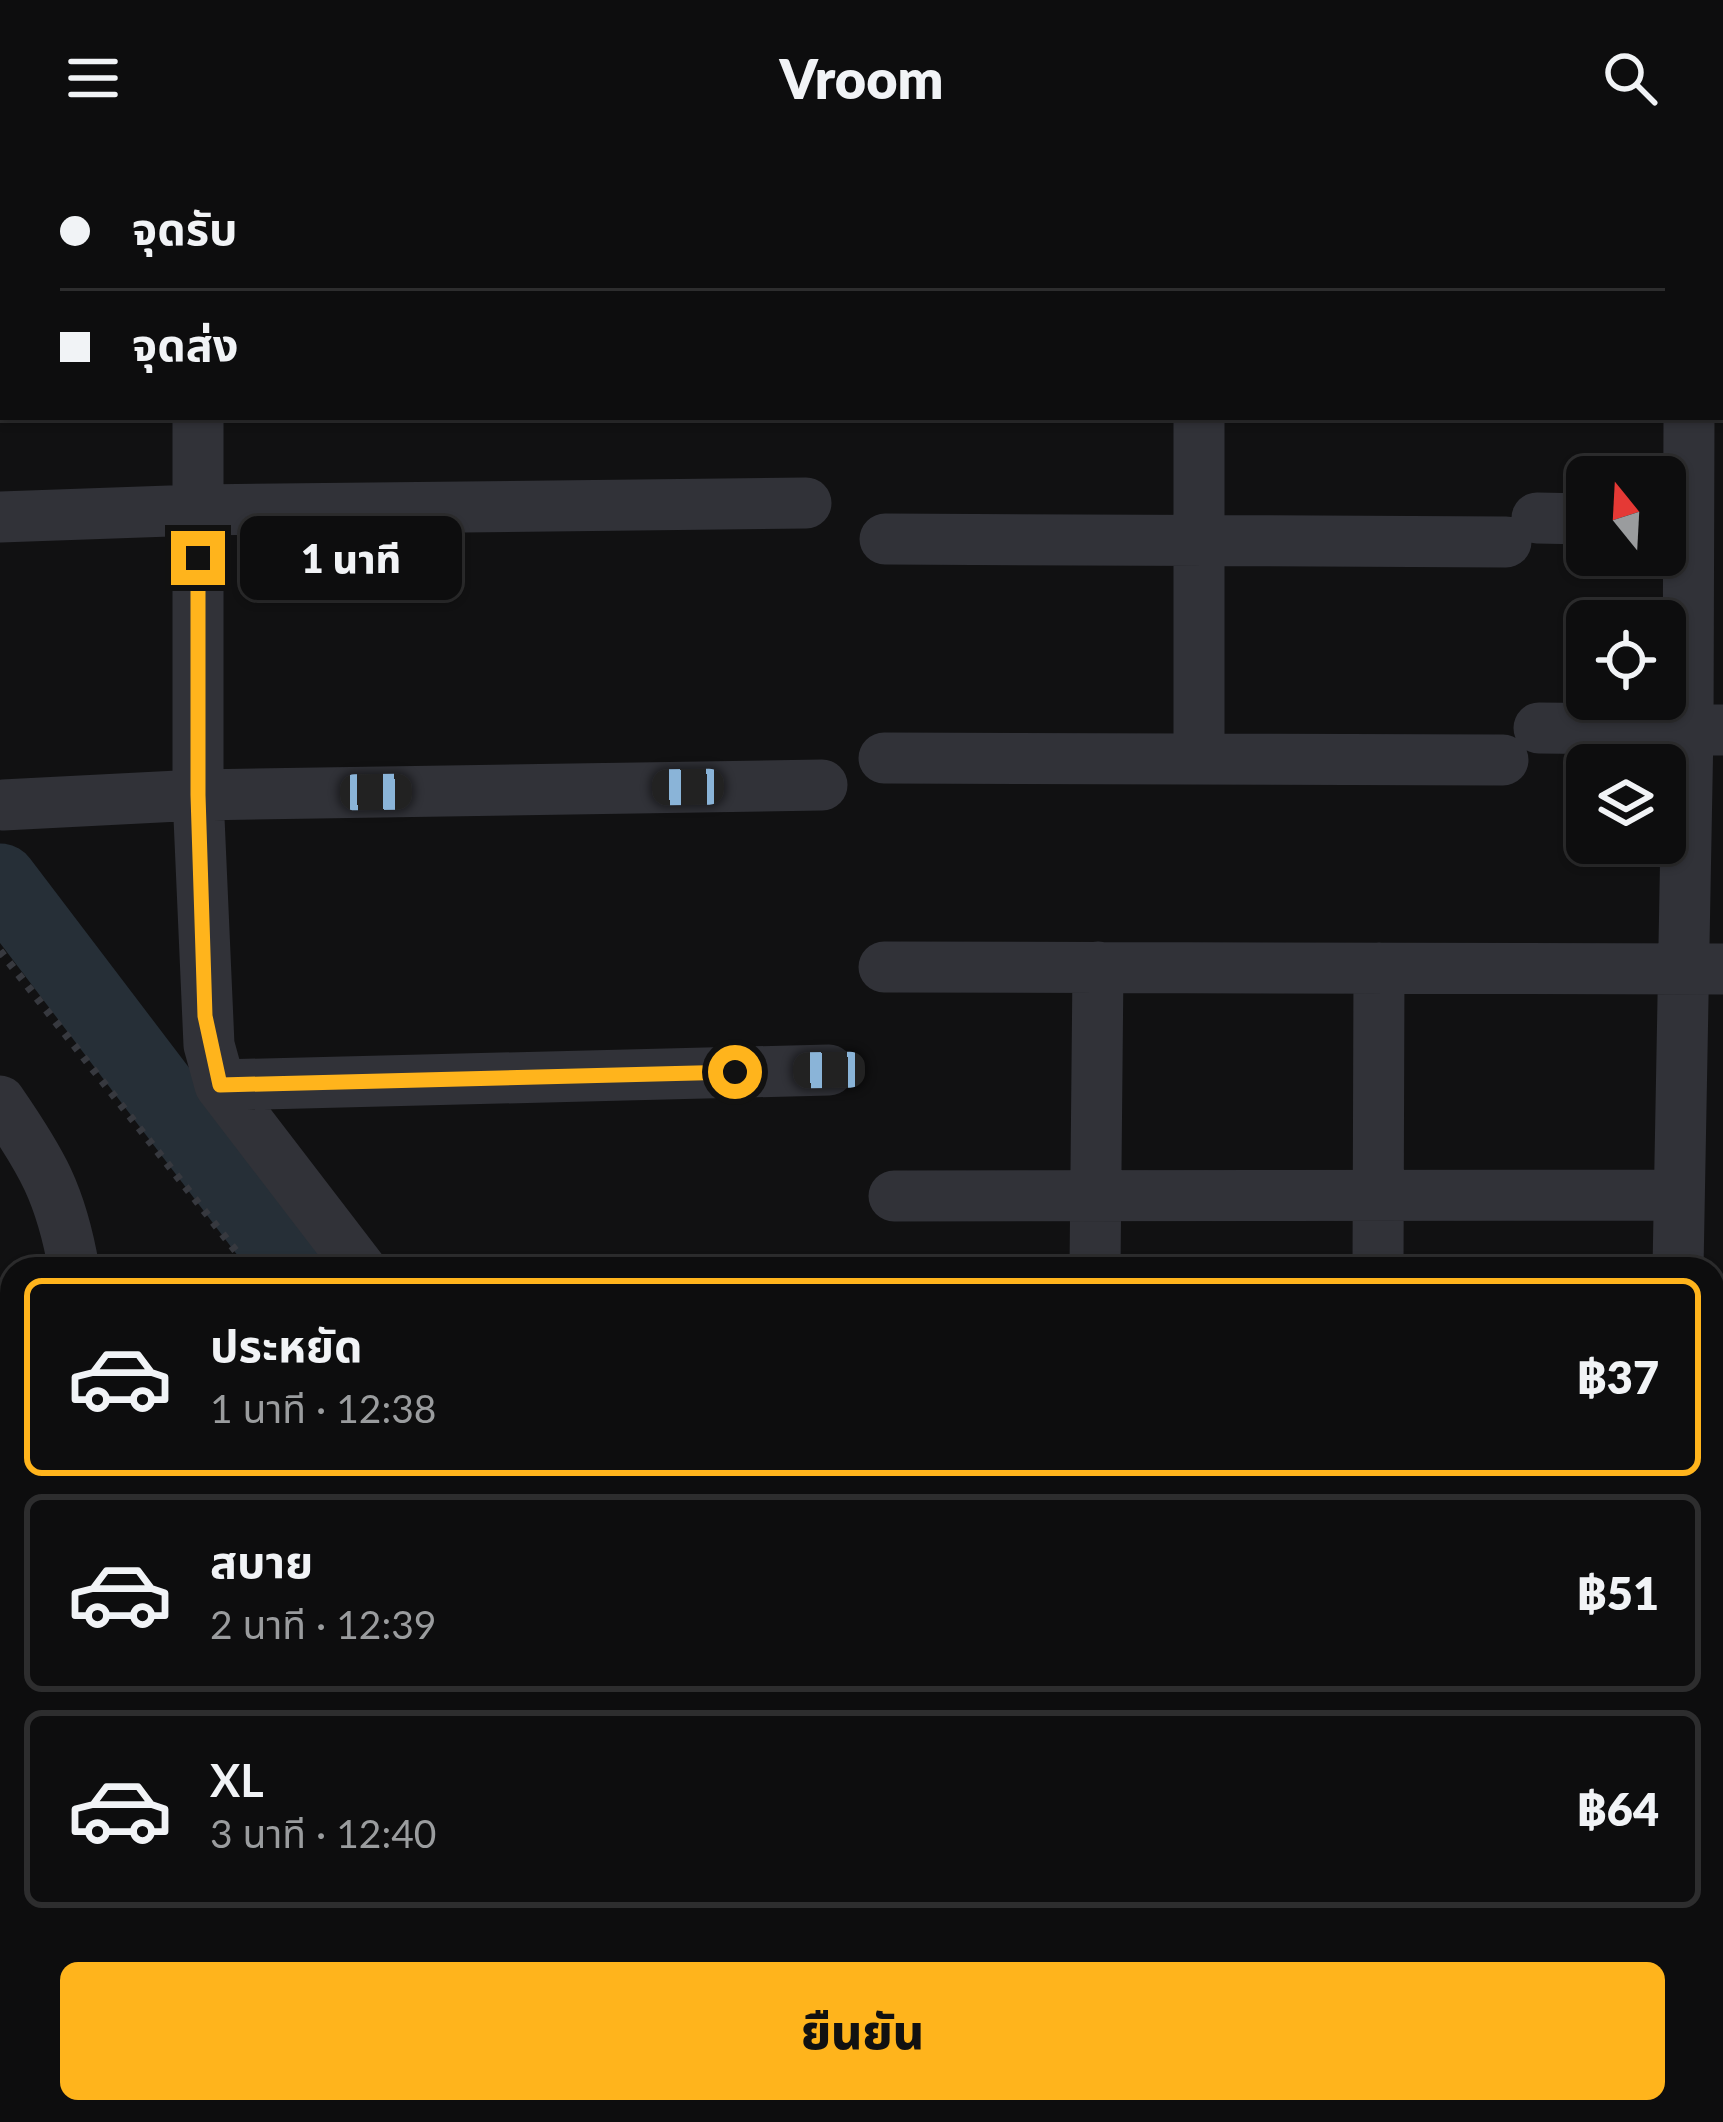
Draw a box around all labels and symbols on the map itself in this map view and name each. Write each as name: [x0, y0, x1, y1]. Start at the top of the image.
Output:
north arrow: [1566, 456, 1686, 576]
callout: 1 นาที: [240, 516, 462, 600]
route end: [171, 531, 225, 585]
car: [652, 768, 724, 806]
car: [340, 773, 412, 811]
route start: [708, 1045, 762, 1099]
car: [793, 1051, 865, 1089]

